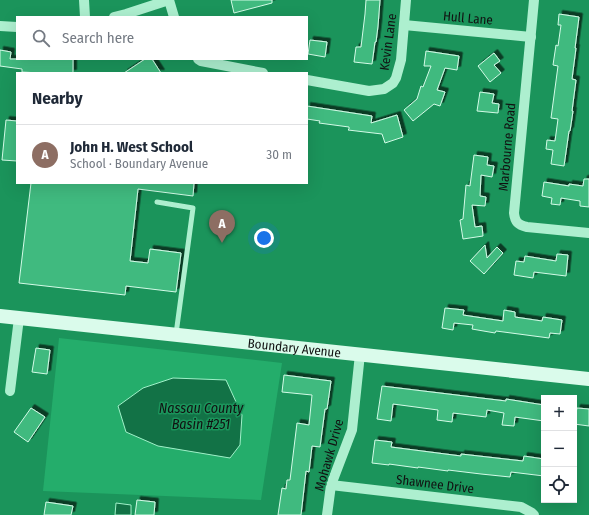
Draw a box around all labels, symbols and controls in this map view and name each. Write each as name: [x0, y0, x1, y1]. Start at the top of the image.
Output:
street label: Hull Lane: [442, 8, 494, 28]
street label: Kevin Lane: [377, 13, 399, 71]
search box: [16, 16, 308, 60]
icon: search: [30, 27, 52, 49]
text: Search here: [62, 29, 134, 47]
text: Nearby: [32, 88, 83, 109]
street label: Marbourne Road: [496, 102, 518, 192]
text: John H. West School: [70, 138, 193, 156]
text: A: [41, 147, 49, 162]
text: 30 m: [266, 147, 292, 162]
text: School · Boundary Avenue: [70, 156, 208, 171]
pin: A: [209, 210, 235, 243]
your location: [254, 228, 274, 248]
street label: Boundary Avenue: [247, 335, 342, 360]
map controls: [541, 395, 577, 503]
button: +: [541, 395, 577, 431]
water label: Nassau County Basin #251: [159, 400, 244, 433]
street label: Mohawk Drive: [312, 417, 346, 493]
button: −: [541, 431, 577, 467]
button: locate: [541, 467, 577, 503]
street label: Shawnee Drive: [395, 472, 475, 496]

